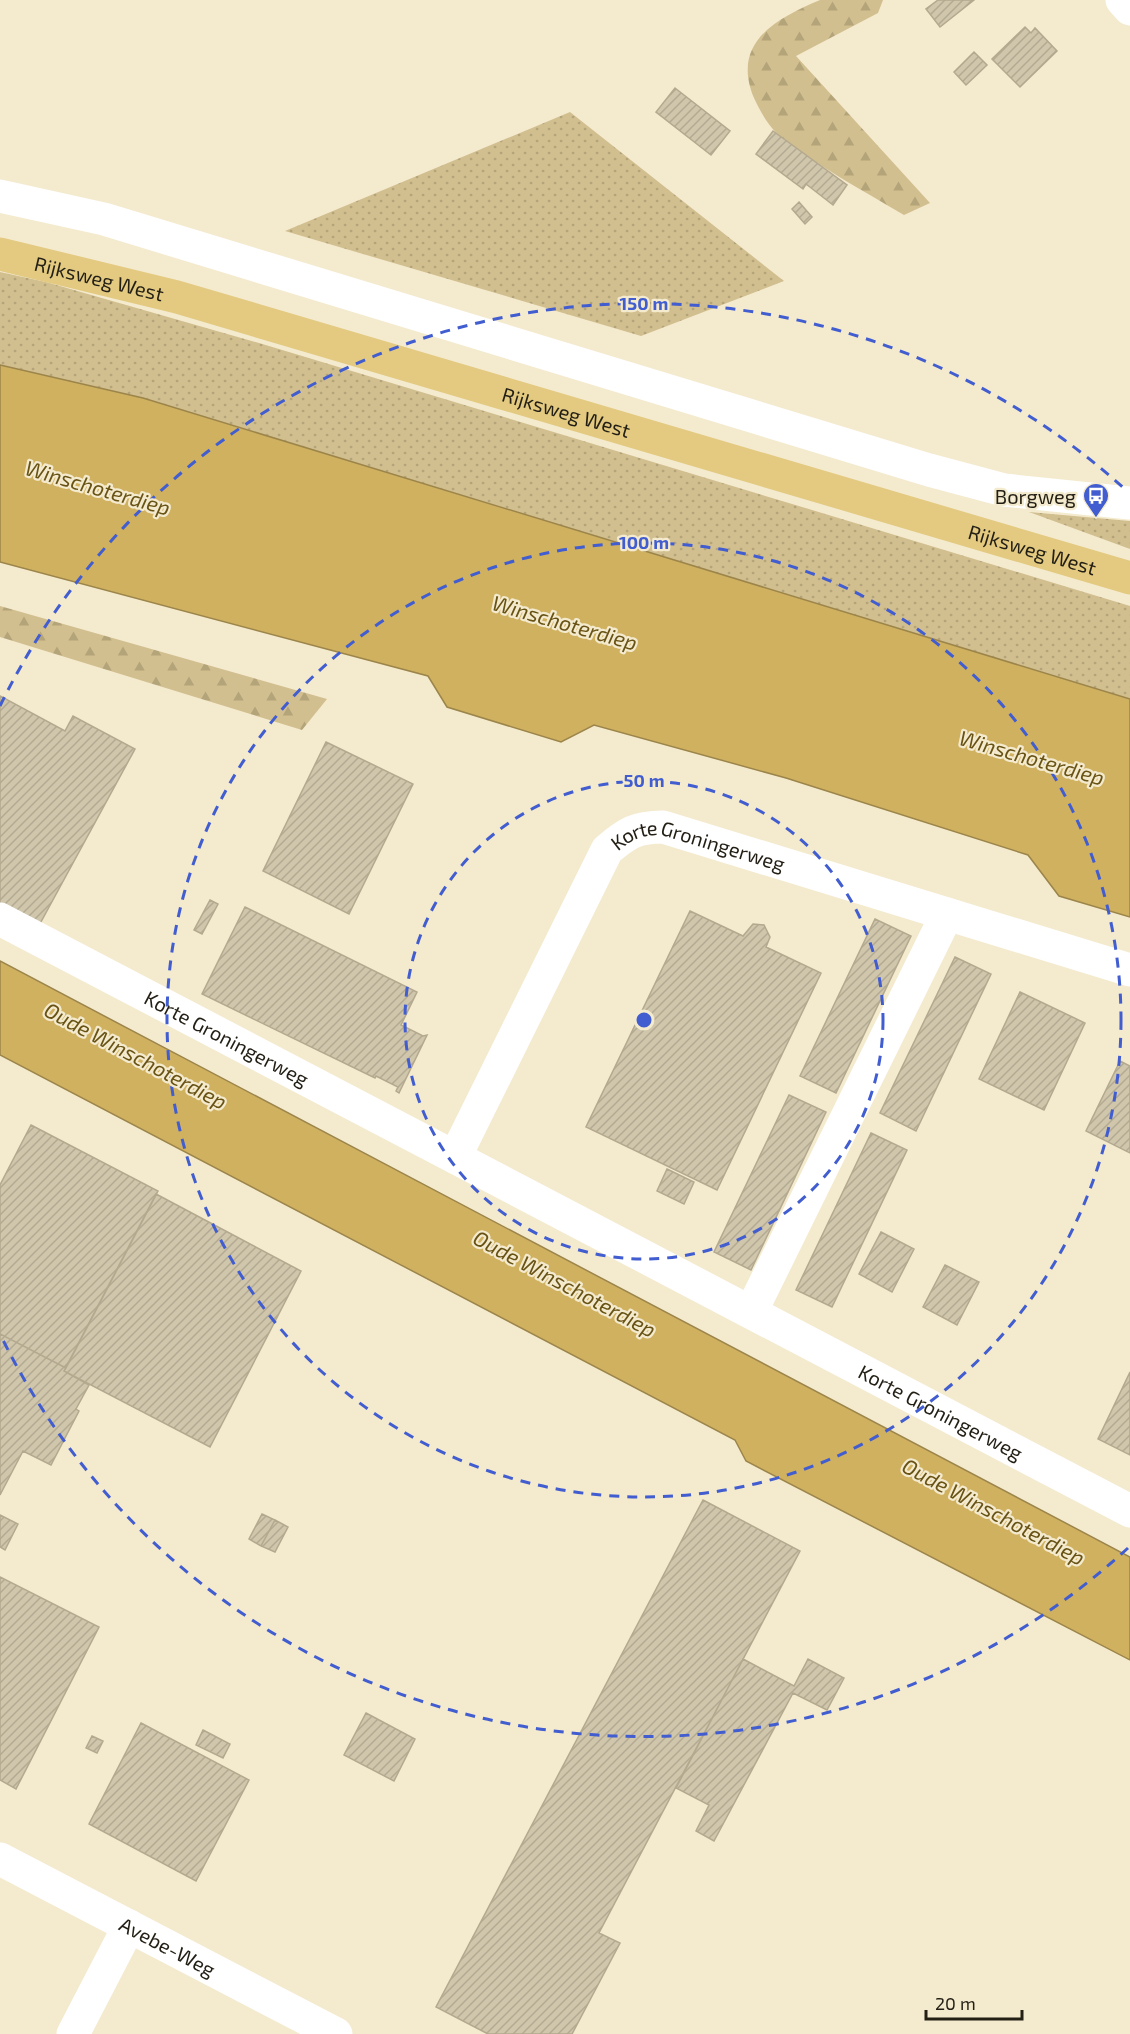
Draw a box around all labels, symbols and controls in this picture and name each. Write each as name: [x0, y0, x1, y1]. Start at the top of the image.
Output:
street label: Rijksweg West: [32, 251, 167, 305]
text: 150 m: [620, 292, 668, 314]
street label: Rijksweg West: [499, 382, 634, 442]
water label: Winschoterdiep: [23, 454, 173, 520]
bus stop icon: Borgweg: [1081, 481, 1111, 519]
place label: Borgweg: [995, 484, 1076, 508]
street label: Rijksweg West: [966, 519, 1100, 580]
text: 100 m: [619, 531, 669, 553]
water label: Winschoterdiep: [490, 589, 640, 655]
water label: Winschoterdiep: [957, 724, 1107, 790]
text: 50 m: [623, 769, 665, 791]
street label: Korte Groningerweg: [605, 815, 788, 876]
street label: Korte Groningerweg: [141, 985, 313, 1091]
water label: Oude Winschoterdiep: [40, 996, 232, 1114]
centre of rings: [634, 1010, 654, 1030]
water label: Oude Winschoterdiep: [469, 1224, 661, 1342]
street label: Korte Groningerweg: [855, 1359, 1027, 1465]
water label: Oude Winschoterdiep: [898, 1452, 1090, 1570]
street label: Avebe-Weg: [116, 1911, 220, 1981]
scale bar: [926, 1983, 1022, 2021]
text: 20 m: [935, 1992, 976, 2014]

